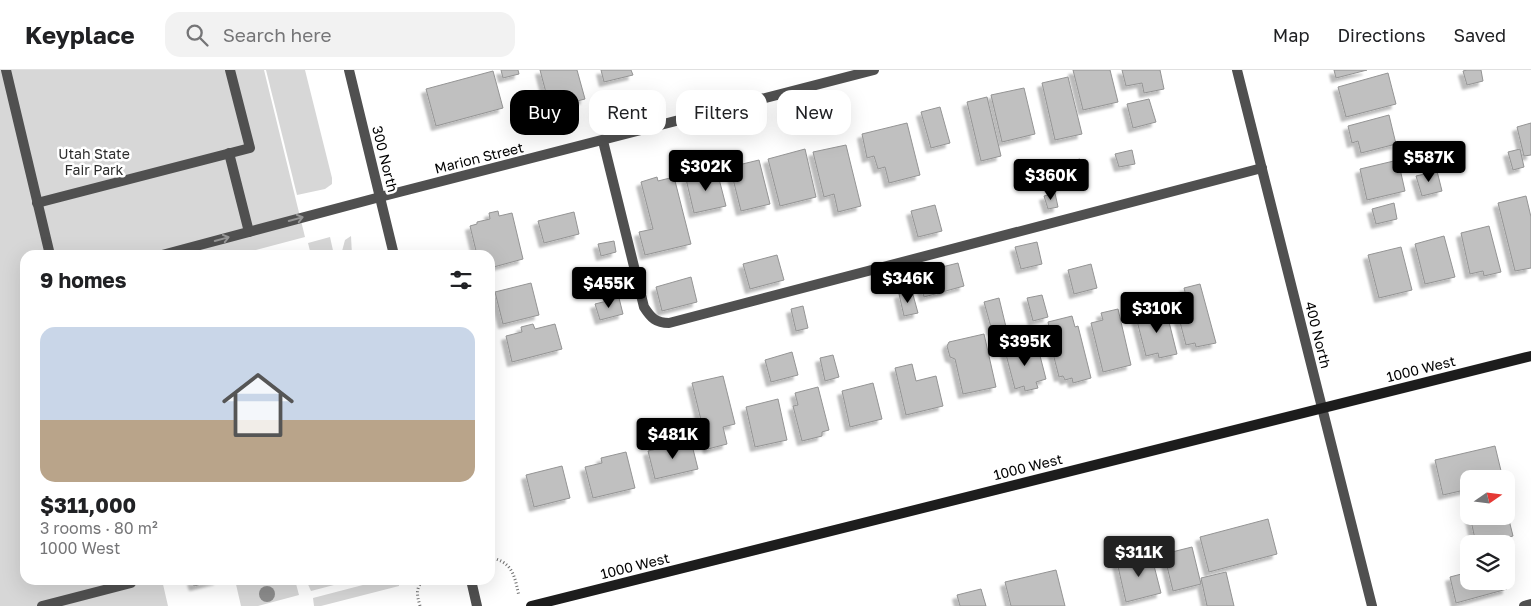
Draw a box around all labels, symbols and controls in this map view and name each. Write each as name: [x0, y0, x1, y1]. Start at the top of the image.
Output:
search box: [165, 12, 515, 57]
text: Keyplace: [25, 20, 135, 49]
icon: search: [183, 21, 211, 49]
text: Search here: [223, 23, 332, 46]
text: Map: [1273, 24, 1309, 46]
text: Directions: [1337, 24, 1425, 46]
text: Saved: [1453, 24, 1506, 46]
chip: Buy: [510, 90, 579, 135]
chip: Rent: [589, 90, 666, 135]
chip: Filters: [676, 90, 767, 135]
chip: New: [777, 90, 851, 135]
street label: 300 North: [369, 124, 402, 194]
street label: Marion Street: [433, 138, 525, 177]
pin: $587K: [1394, 140, 1464, 183]
park label: Utah State Fair Park: [58, 145, 130, 178]
text: $587K: [1403, 147, 1455, 167]
pin: $302K: [671, 150, 741, 192]
text: $302K: [680, 156, 732, 176]
pin: $360K: [1016, 158, 1086, 201]
text: $360K: [1025, 165, 1077, 185]
one-way arrow: [287, 214, 303, 224]
one-way arrow: [214, 234, 230, 243]
pin: $346K: [873, 262, 943, 304]
icon: filters: [447, 266, 475, 294]
pin: $455K: [574, 266, 644, 309]
text: 9 homes: [40, 267, 126, 293]
text: $346K: [882, 268, 934, 288]
text: $455K: [583, 273, 635, 293]
pin: $310K: [1122, 292, 1192, 334]
text: $310K: [1132, 298, 1182, 318]
street label: 400 North: [1302, 300, 1335, 370]
pin: $395K: [990, 324, 1060, 367]
text: $395K: [999, 331, 1051, 351]
street label: 1000 West: [1385, 352, 1457, 385]
icon: home: [213, 360, 303, 450]
pin: $481K: [638, 418, 708, 460]
text: $481K: [648, 424, 698, 444]
street label: 1000 West: [992, 450, 1064, 483]
north arrow: [1460, 470, 1515, 525]
map controls: [1460, 470, 1515, 590]
text: $311,000: [40, 492, 136, 518]
text: 3 rooms · 80 m²: [40, 518, 158, 538]
button: layers: [1460, 535, 1515, 590]
pin: $311K: [1104, 536, 1174, 578]
text: 1000 West: [40, 538, 120, 558]
text: $311K: [1115, 542, 1163, 562]
street label: 1000 West: [599, 549, 671, 582]

